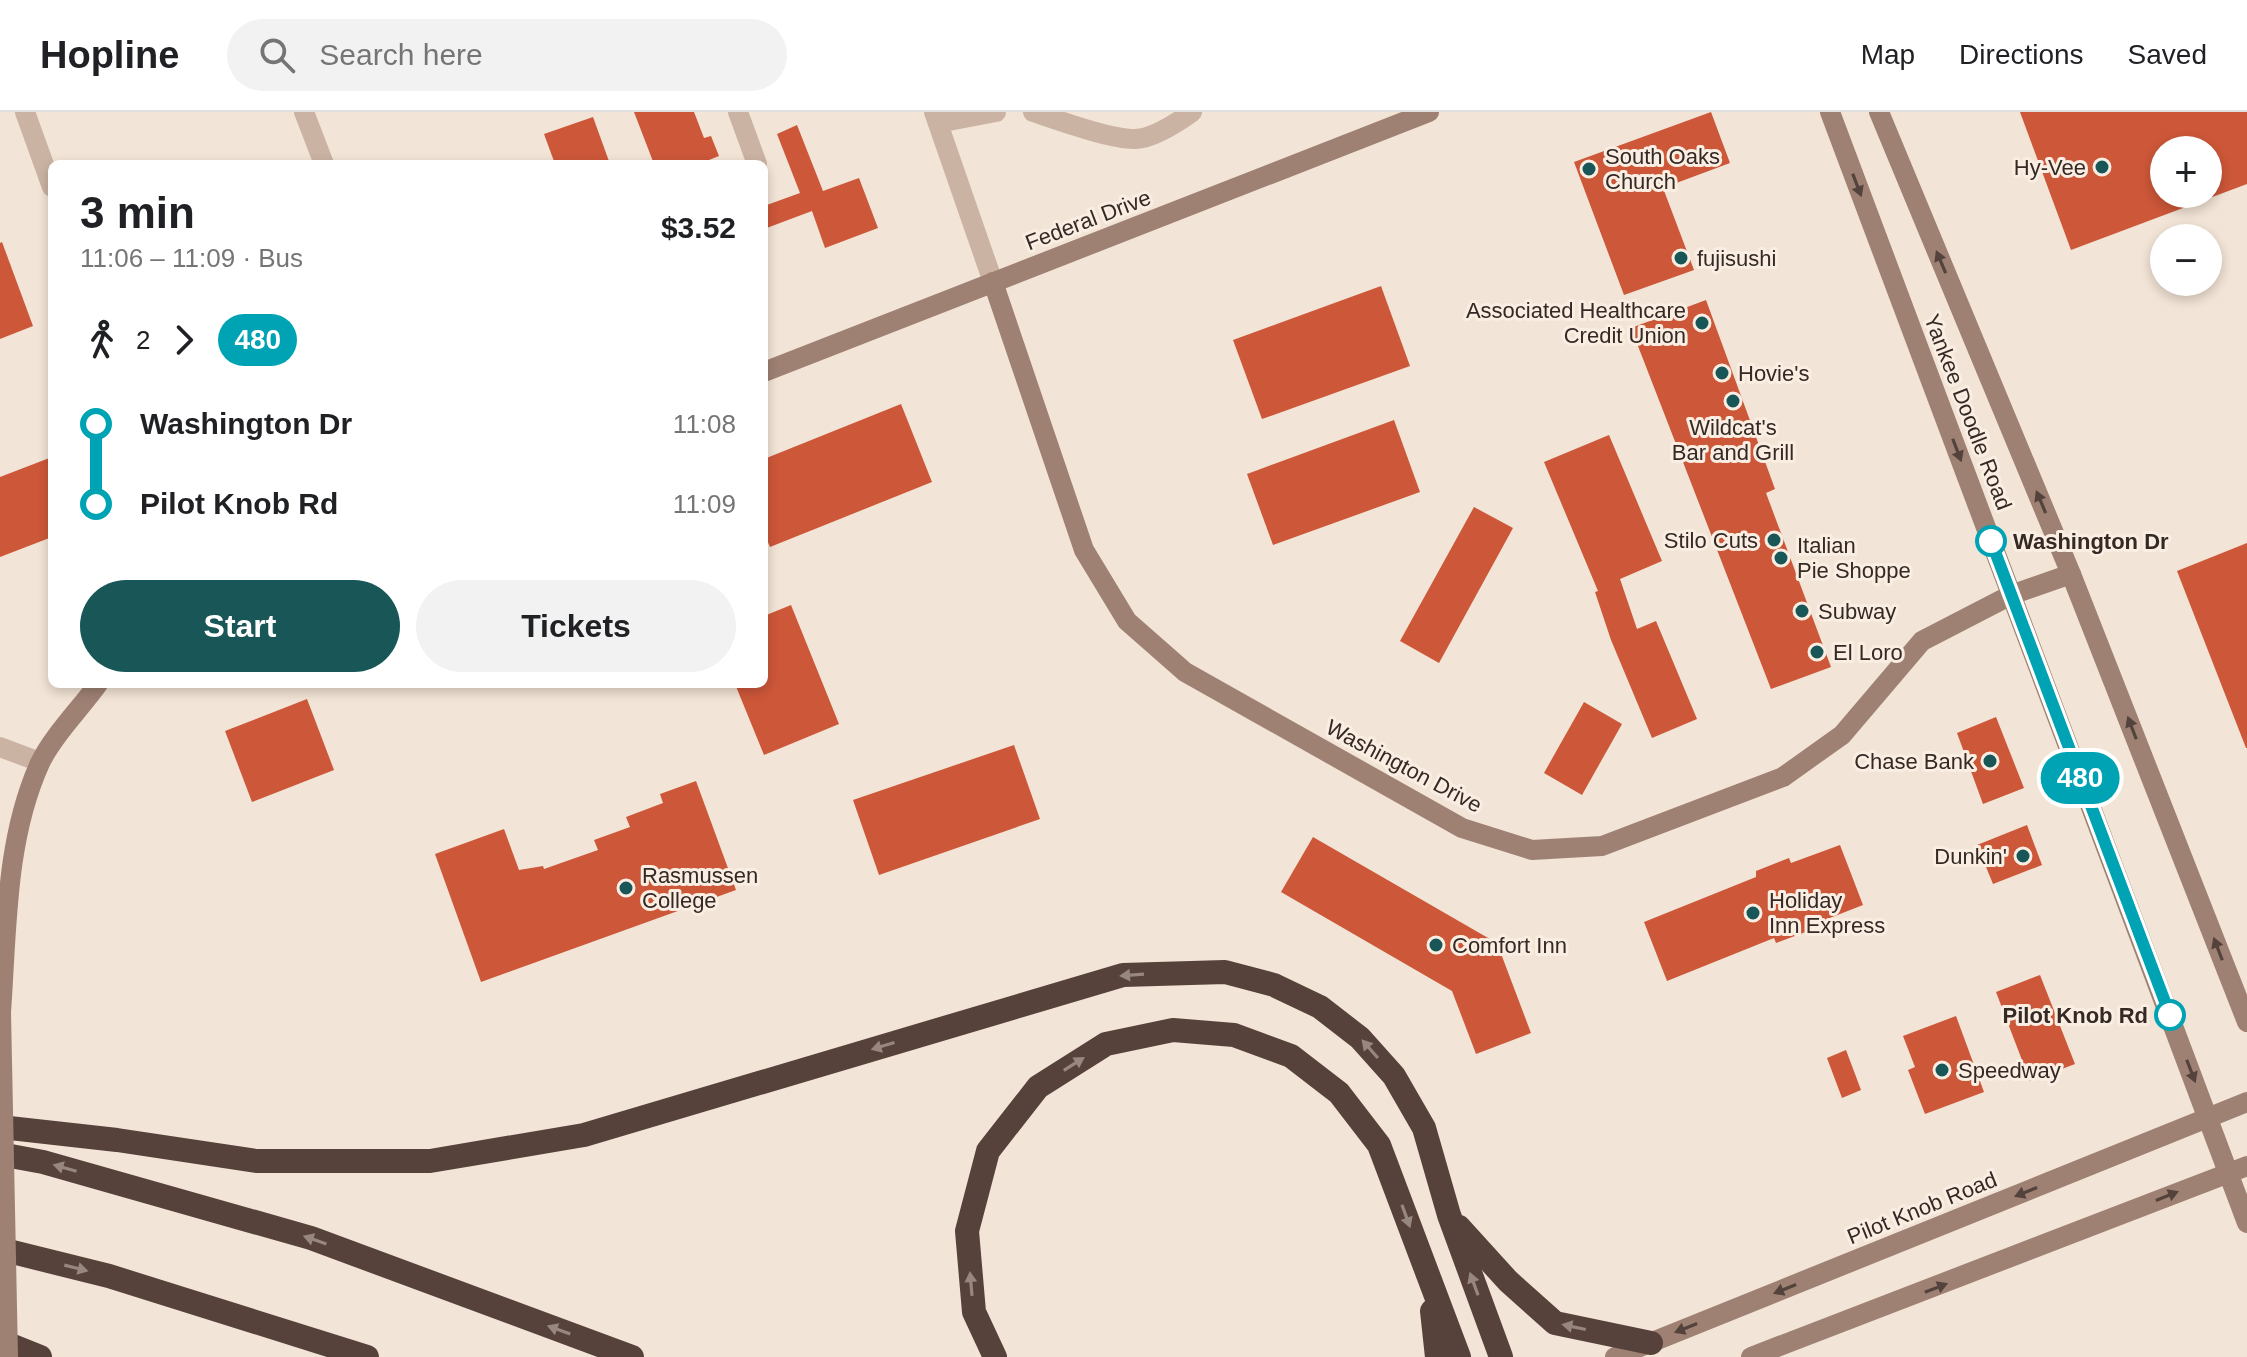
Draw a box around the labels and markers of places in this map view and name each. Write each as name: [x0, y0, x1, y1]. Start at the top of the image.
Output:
place label: South Oaks Church: [1605, 144, 1720, 194]
place label: Hy-Vee: [2014, 155, 2086, 180]
marker: Hy-Vee: [2093, 158, 2111, 176]
marker: South Oaks Church: [1580, 160, 1598, 178]
place label: fujisushi: [1697, 246, 1776, 271]
marker: fujisushi: [1672, 249, 1690, 267]
place label: Associated Healthcare Credit Union: [1466, 298, 1686, 348]
marker: Associated Healthcare Credit Union: [1693, 314, 1711, 332]
place label: Hovie's: [1738, 361, 1809, 386]
marker: Hovie's: [1713, 364, 1731, 382]
marker: Wildcat's Bar and Grill: [1724, 392, 1742, 410]
place label: Wildcat's Bar and Grill: [1672, 415, 1794, 465]
marker: Washington Dr: [1976, 526, 2006, 556]
place label: Stilo Cuts: [1664, 528, 1758, 553]
place label: Washington Dr: [2013, 529, 2169, 554]
marker: Stilo Cuts: [1765, 531, 1783, 549]
place label: Italian Pie Shoppe: [1797, 533, 1911, 583]
marker: Italian Pie Shoppe: [1772, 549, 1790, 567]
place label: Subway: [1818, 599, 1896, 624]
marker: Subway: [1793, 602, 1811, 620]
place label: El Loro: [1833, 640, 1903, 665]
marker: El Loro: [1808, 643, 1826, 661]
place label: Chase Bank: [1854, 749, 1975, 774]
marker: Chase Bank: [1981, 752, 1999, 770]
place label: Dunkin': [1934, 844, 2007, 869]
marker: Dunkin': [2014, 847, 2032, 865]
place label: Rasmussen College: [642, 863, 758, 913]
marker: Rasmussen College: [617, 879, 635, 897]
place label: Holiday Inn Express: [1769, 888, 1885, 938]
marker: Holiday Inn Express: [1744, 904, 1762, 922]
place label: Comfort Inn: [1452, 933, 1567, 958]
marker: Comfort Inn: [1427, 936, 1445, 954]
marker: Pilot Knob Rd: [2155, 1000, 2185, 1030]
place label: Pilot Knob Rd: [2003, 1003, 2148, 1028]
place label: Speedway: [1958, 1058, 2061, 1083]
marker: Speedway: [1933, 1061, 1951, 1079]

